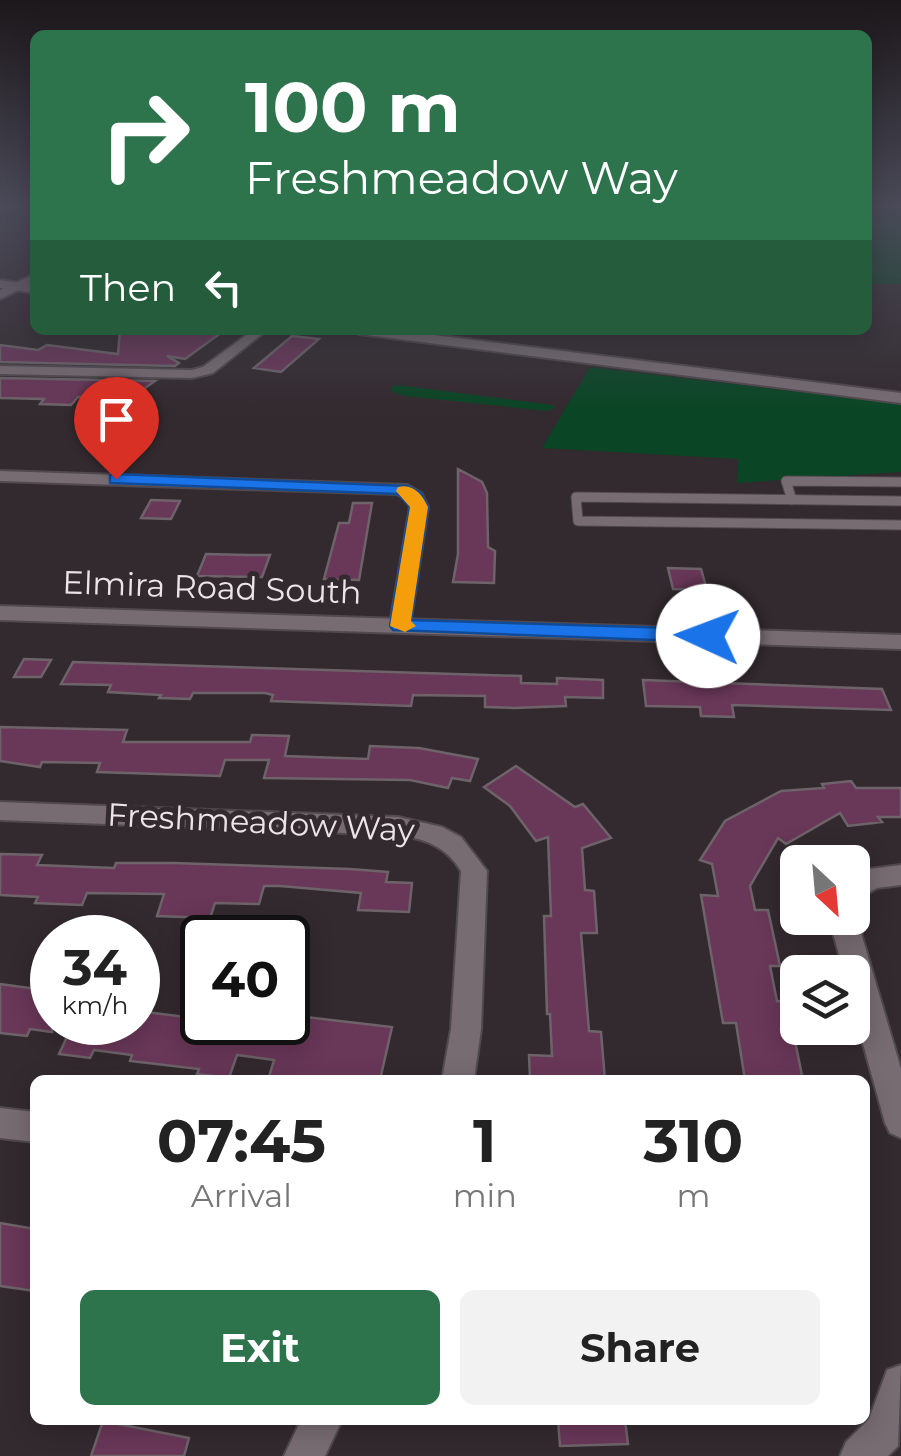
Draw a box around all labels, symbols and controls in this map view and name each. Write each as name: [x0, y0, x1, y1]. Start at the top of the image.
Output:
text: 100 m: [245, 64, 461, 150]
icon: right: [80, 70, 210, 200]
text: Freshmeadow Way: [245, 150, 678, 205]
icon: left: [196, 260, 251, 315]
text: Then: [80, 264, 176, 311]
pin: [74, 377, 159, 480]
icon: arrive: [89, 392, 144, 447]
street label: Elmira Road South: [62, 562, 362, 612]
position arrow: [656, 584, 760, 688]
street label: Freshmeadow Way: [106, 794, 416, 850]
north arrow: [780, 845, 870, 935]
map controls: [780, 845, 870, 1045]
speed limit sign: 40: [180, 915, 310, 1045]
text: 34: [63, 937, 127, 998]
button: layers: [780, 955, 870, 1045]
text: km/h: [62, 990, 128, 1020]
text: 07:45: [157, 1104, 326, 1177]
text: 1: [473, 1104, 497, 1177]
text: 310: [644, 1104, 743, 1177]
text: Arrival: [191, 1176, 292, 1215]
text: min: [453, 1176, 517, 1215]
text: m: [676, 1176, 710, 1215]
button: Exit: [80, 1290, 440, 1405]
button: Share: [460, 1290, 820, 1405]

